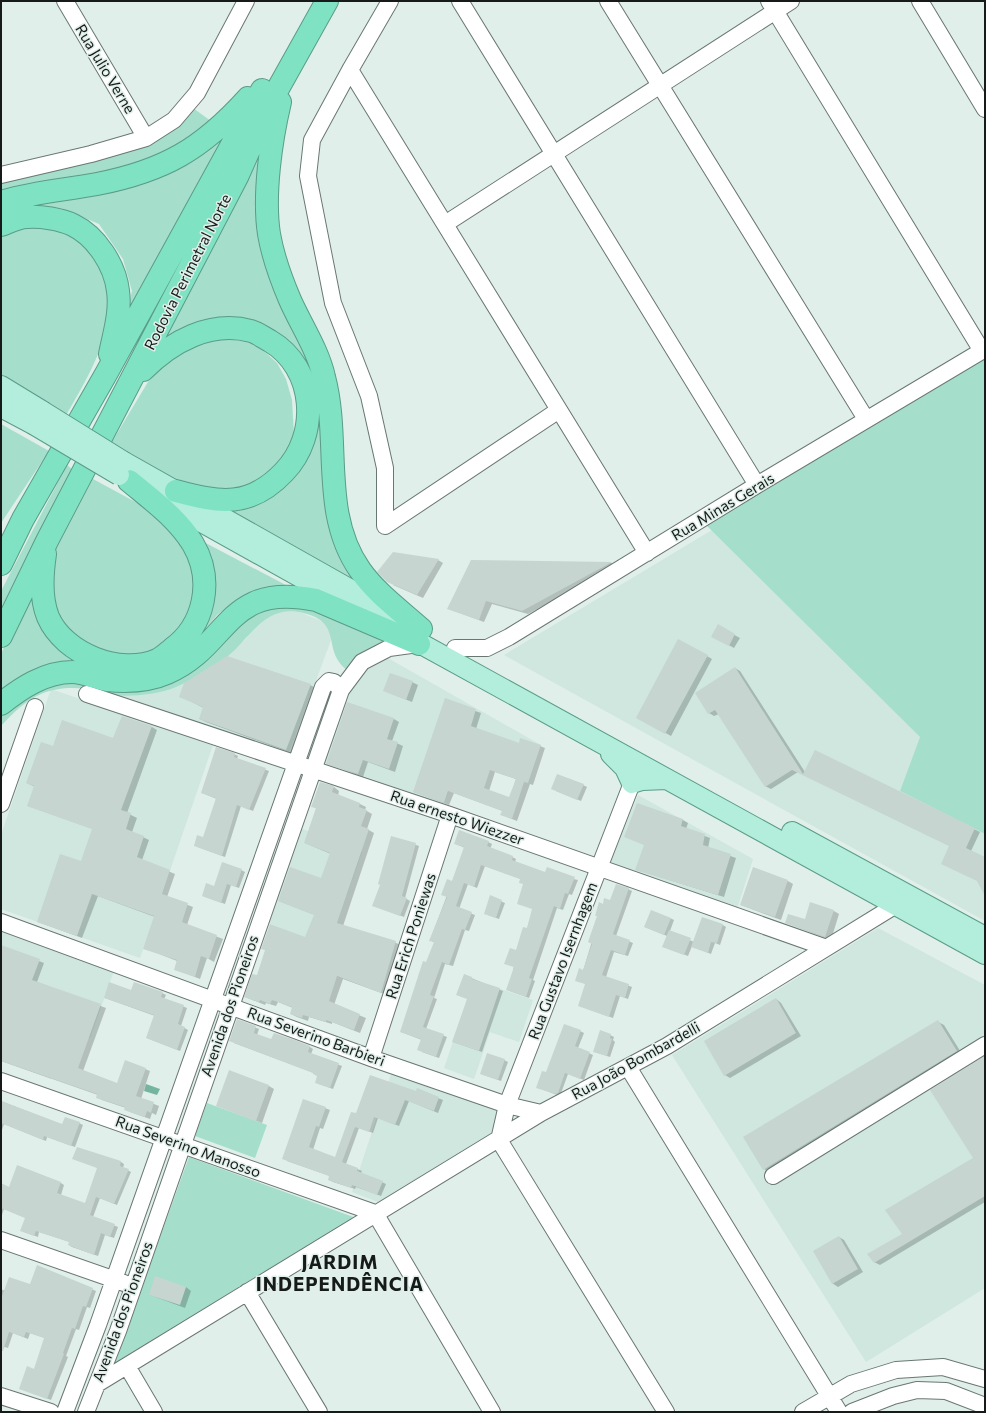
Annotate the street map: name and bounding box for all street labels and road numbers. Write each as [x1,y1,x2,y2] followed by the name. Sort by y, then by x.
[72,21,140,116] street label: Rua Julio Verne
[140,190,234,353] street label: Rodovia Perimetral Norte
[668,468,777,544] street label: Rua Minas Gerais
[388,786,526,848] street label: Rua ernesto Wiezzer
[381,870,439,1001] street label: Rua Erich Poniewas
[524,879,600,1042] street label: Rua Gustavo Isernhagem
[196,933,262,1079] street label: Avenida dos Pioneiros
[245,1003,388,1069] street label: Rua Severino Barbieri
[568,1017,703,1103] street label: Rua João Bombardelli
[113,1111,263,1181] street label: Rua Severino Manosso
[88,1239,156,1384] street label: Avenida dos Pioneiros

